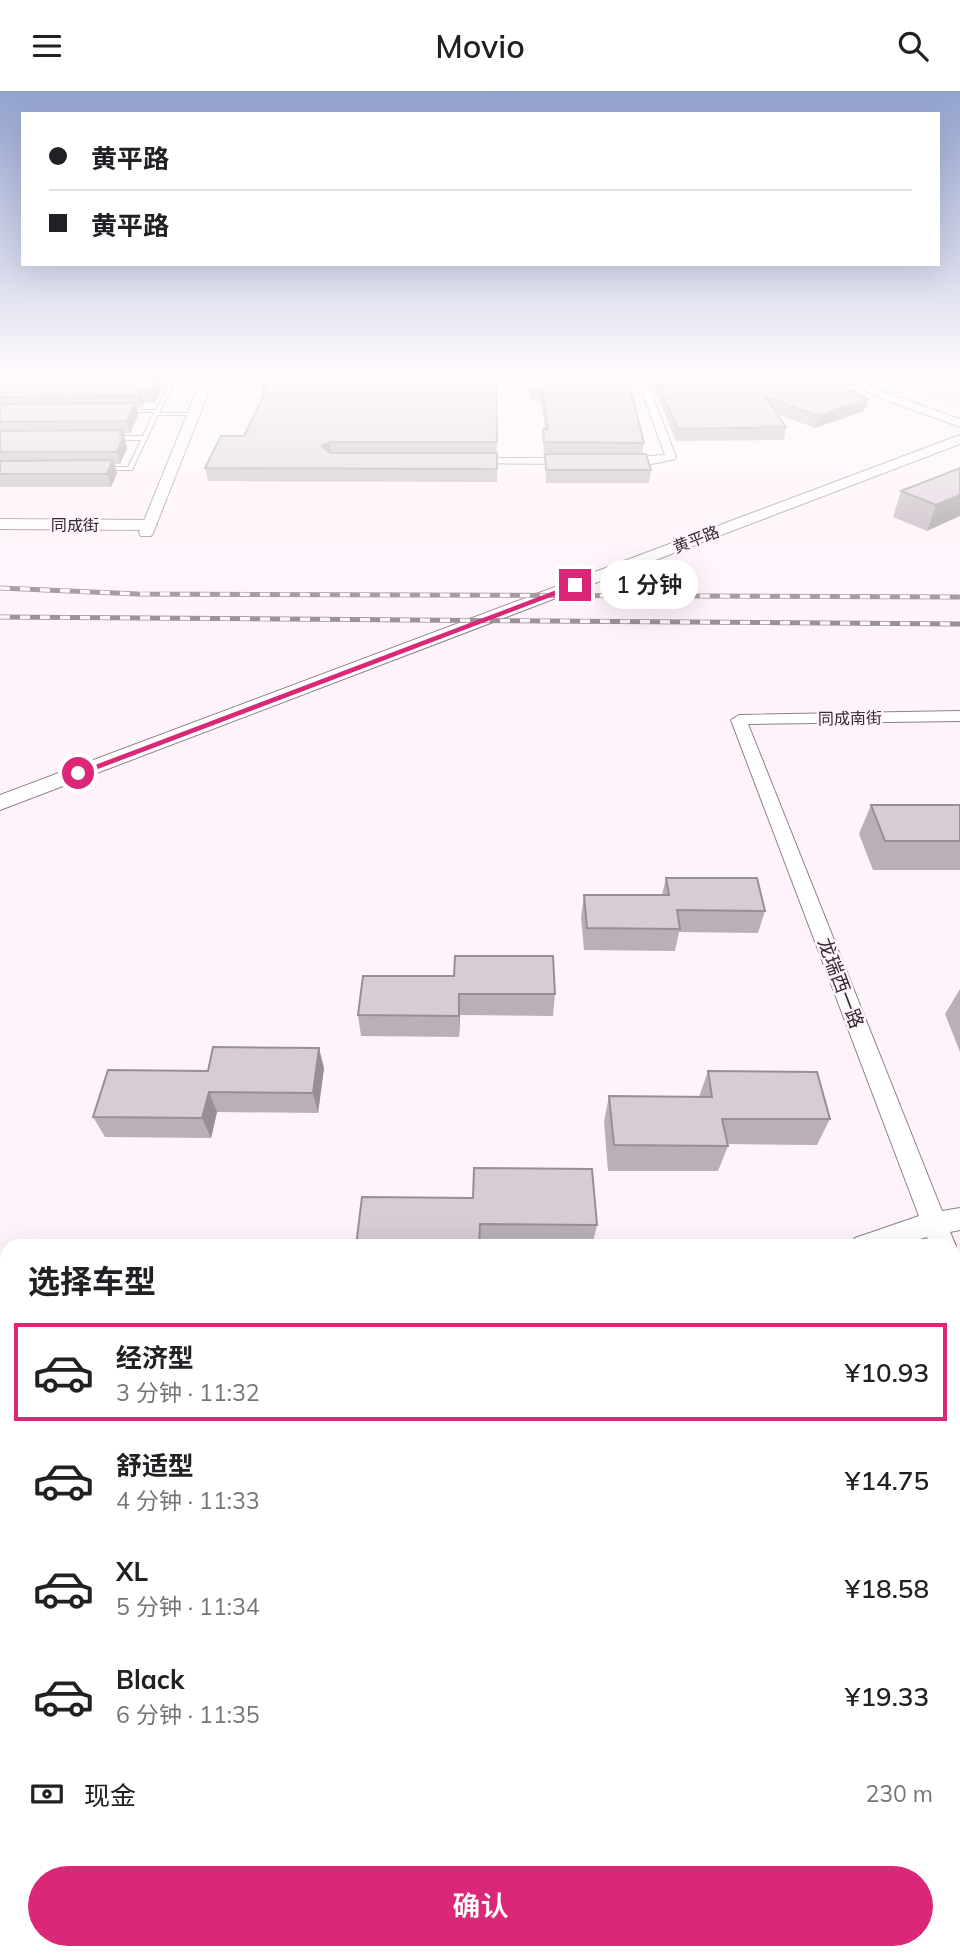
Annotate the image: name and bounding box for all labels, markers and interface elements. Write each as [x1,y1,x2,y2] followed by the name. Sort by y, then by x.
[435,26,525,66] text: Movio
[28,27,66,65] icon: menu
[894,27,932,65] icon: search
[91,142,169,175] text: 黄平路
[91,209,169,242] text: 黄平路
[51,515,99,535] street label: 同成街
[670,521,722,557] street label: 黄平路
[600,561,698,609] callout: 1 分钟
[559,569,591,601] route end
[616,570,682,599] text: 1 分钟
[818,707,882,729] street label: 同成南街
[62,757,94,789] route start
[813,934,869,1032] street label: 龙瑞西一路
[28,1261,156,1301] text: 选择车型
[32,1341,95,1404] icon: car
[116,1341,194,1374] text: 经济型
[845,1356,929,1389] text: ¥10.93
[116,1378,260,1407] text: 3 分钟 · 11:32
[32,1449,95,1512] icon: car
[116,1449,194,1482] text: 舒适型
[845,1464,929,1497] text: ¥14.75
[116,1486,260,1515] text: 4 分钟 · 11:33
[116,1555,148,1588] text: XL
[32,1557,95,1620] icon: car
[845,1572,929,1605] text: ¥18.58
[116,1592,260,1621] text: 5 分钟 · 11:34
[116,1663,184,1696] text: Black
[32,1665,95,1728] icon: car
[845,1680,929,1713] text: ¥19.33
[116,1700,260,1729] text: 6 分钟 · 11:35
[28,1775,66,1813] icon: cash
[84,1779,136,1812] text: 现金
[865,1779,933,1808] text: 230 m
[28,1866,933,1946] button: 确认

